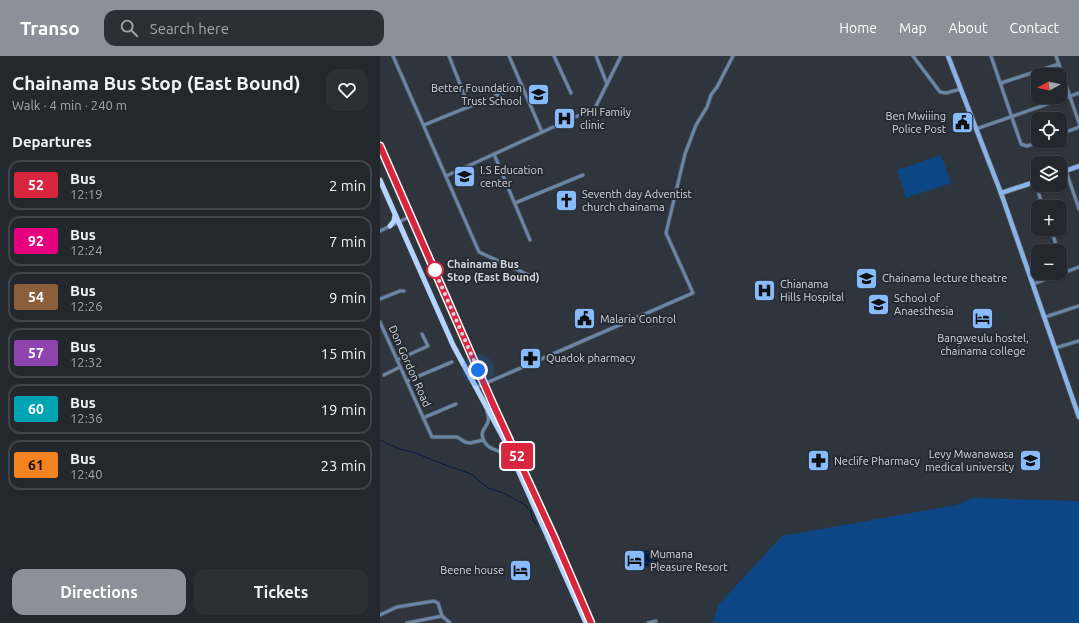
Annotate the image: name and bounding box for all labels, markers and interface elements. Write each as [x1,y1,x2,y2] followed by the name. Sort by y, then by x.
[104,10,384,46] search box
[20,17,80,39] text: Transo
[118,17,140,39] icon: search
[150,20,229,37] text: Search here
[839,20,877,36] text: Home
[899,20,927,36] text: Map
[949,20,988,36] text: About
[1010,20,1059,36] text: Contact
[1031,68,1067,104] north arrow
[1031,68,1067,280] map controls
[326,69,368,111] button: heart
[12,72,301,94] text: Chainama Bus Stop (East Bound)
[525,81,551,107] school or university icon: Better Foundation Trust School
[431,82,522,107] place label: Better Foundation Trust School
[12,98,127,112] text: Walk · 4 min · 240 m
[551,105,577,131] hospital icon: PHI Family clinic
[580,106,632,131] place label: PHI Family clinic
[949,109,975,135] public building icon: Ben Mwiiing Police Post
[885,110,947,135] place label: Ben Mwiiing Police Post
[1031,112,1067,148] button: locate
[12,133,92,150] text: Departures
[1031,156,1067,192] button: layers
[452,163,478,189] school or university icon: I.S Education center
[480,164,543,189] place label: I.S Education center
[70,170,96,187] text: Bus
[28,177,44,193] text: 52
[329,177,366,194] text: 2 min
[70,187,103,201] text: 12:19
[553,187,579,213] church icon: Seventh day Adventist church chainama
[582,188,693,213] place label: Seventh day Adventist church chainama
[1031,200,1067,236] button: +
[70,226,96,243] text: Bus
[28,233,44,249] text: 92
[329,233,366,250] text: 7 min
[70,243,103,257] text: 12:24
[1031,244,1067,280] button: −
[447,258,540,284] place label: Chainama Bus Stop (East Bound)
[426,261,444,279] marker: Chainama Bus Stop (East Bound)
[853,265,879,291] school or university icon: Chainama lecture theatre
[882,272,1007,284] place label: Chainama lecture theatre
[751,277,777,303] hospital icon: Chianama Hills Hospital
[780,278,844,303] place label: Chianama Hills Hospital
[70,282,96,299] text: Bus
[28,289,44,305] text: 54
[329,289,366,306] text: 9 min
[866,291,892,317] school or university icon: School of Anaesthesia
[894,292,954,317] place label: School of Anaesthesia
[70,299,103,313] text: 12:26
[970,305,996,331] hotel icon: Bangweulu hostel, chainama college
[571,306,597,332] public building icon: Malaria Control
[600,313,676,325] place label: Malaria Control
[387,323,433,409] street label: Don Gordon Road
[937,332,1029,357] place label: Bangweulu hostel, chainama college
[70,338,96,355] text: Bus
[28,345,44,361] text: 57
[320,345,366,362] text: 15 min
[517,345,543,371] pharmacy icon: Quadok pharmacy
[546,352,636,364] place label: Quadok pharmacy
[70,355,103,369] text: 12:32
[468,360,488,380] your location
[70,394,96,411] text: Bus
[28,401,44,417] text: 60
[320,401,366,418] text: 19 min
[70,411,103,425] text: 12:36
[499,443,535,469] line badge: 52
[1017,447,1043,473] school or university icon: Levy Mwanawasa medical university
[509,448,525,464] text: 52
[805,448,831,474] pharmacy icon: Neclife Pharmacy
[925,448,1015,473] place label: Levy Mwanawasa medical university
[70,450,96,467] text: Bus
[834,455,920,467] place label: Neclife Pharmacy
[28,457,44,473] text: 61
[320,457,366,474] text: 23 min
[70,467,103,481] text: 12:40
[621,547,647,573] hotel icon: Mumana Pleasure Resort
[650,548,728,573] place label: Mumana Pleasure Resort
[507,557,533,583] hotel icon: Beene house
[440,564,504,576] place label: Beene house
[12,569,186,615] button: Directions
[194,569,368,615] button: Tickets

